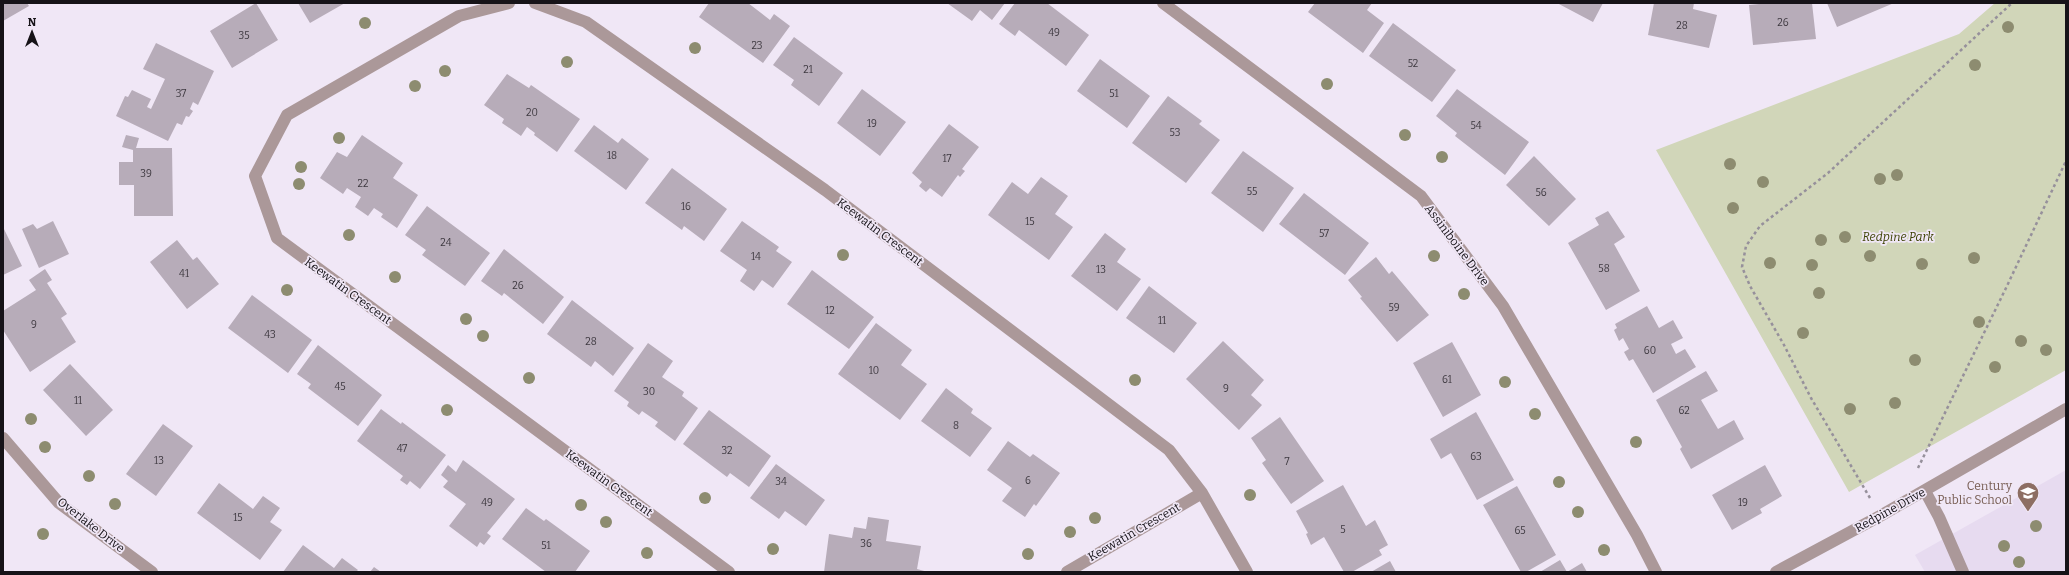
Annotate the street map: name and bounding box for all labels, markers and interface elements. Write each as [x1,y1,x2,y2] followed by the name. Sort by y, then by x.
[12,12,52,52] north arrow
[28,16,37,29] text: N
[1777,17,1789,29] house number: 26
[1676,20,1688,32] house number: 28
[1048,27,1060,39] house number: 49
[238,30,250,42] house number: 35
[751,40,763,52] house number: 23
[1408,58,1418,70] house number: 52
[803,64,813,76] house number: 21
[176,88,186,100] house number: 37
[1109,88,1119,100] house number: 51
[526,107,538,119] house number: 20
[867,118,877,130] house number: 19
[1470,120,1482,132] house number: 54
[1170,127,1181,139] house number: 53
[607,150,617,162] house number: 18
[943,153,951,165] house number: 17
[140,168,152,180] house number: 39
[358,178,368,190] house number: 22
[1247,186,1257,198] house number: 55
[1535,187,1547,199] house number: 56
[834,195,926,269] street label: Keewatin Crescent
[681,201,691,213] house number: 16
[1422,202,1492,288] street label: Assiniboine Drive
[1025,216,1035,228] house number: 15
[1319,228,1329,240] house number: 57
[1862,230,1934,244] park label: Redpine Park
[440,237,452,249] house number: 24
[751,251,761,263] house number: 14
[302,255,395,328] street label: Keewatin Crescent
[1598,263,1610,275] house number: 58
[1096,264,1106,276] house number: 13
[179,268,189,280] house number: 41
[512,280,524,292] house number: 26
[1388,302,1400,314] house number: 59
[825,305,835,317] house number: 12
[1158,315,1166,327] house number: 11
[31,319,37,331] house number: 9
[264,329,276,341] house number: 43
[585,336,597,348] house number: 28
[1644,345,1656,357] house number: 60
[869,365,879,377] house number: 10
[1442,374,1452,386] house number: 61
[334,381,346,393] house number: 45
[1223,383,1229,395] house number: 9
[643,386,655,398] house number: 30
[74,395,82,407] house number: 11
[1678,405,1690,417] house number: 62
[953,420,959,432] house number: 8
[397,443,407,455] house number: 47
[721,445,733,457] house number: 32
[563,447,656,520] street label: Keewatin Crescent
[1470,451,1482,463] house number: 63
[154,455,164,467] house number: 13
[1284,456,1290,468] house number: 7
[1025,475,1031,487] house number: 6
[775,476,787,488] house number: 34
[1937,479,2013,507] place label: Century Public School
[2015,480,2041,513] school or university icon: Century Public School
[1852,485,1928,535] street label: Redpine Drive
[55,494,127,556] street label: Overlake Drive
[481,497,493,509] house number: 49
[1738,497,1748,509] house number: 19
[1086,500,1183,564] street label: Keewatin Crescent
[233,512,243,524] house number: 15
[1340,524,1346,536] house number: 5
[1514,525,1526,537] house number: 65
[860,538,872,550] house number: 36
[541,540,551,552] house number: 51

